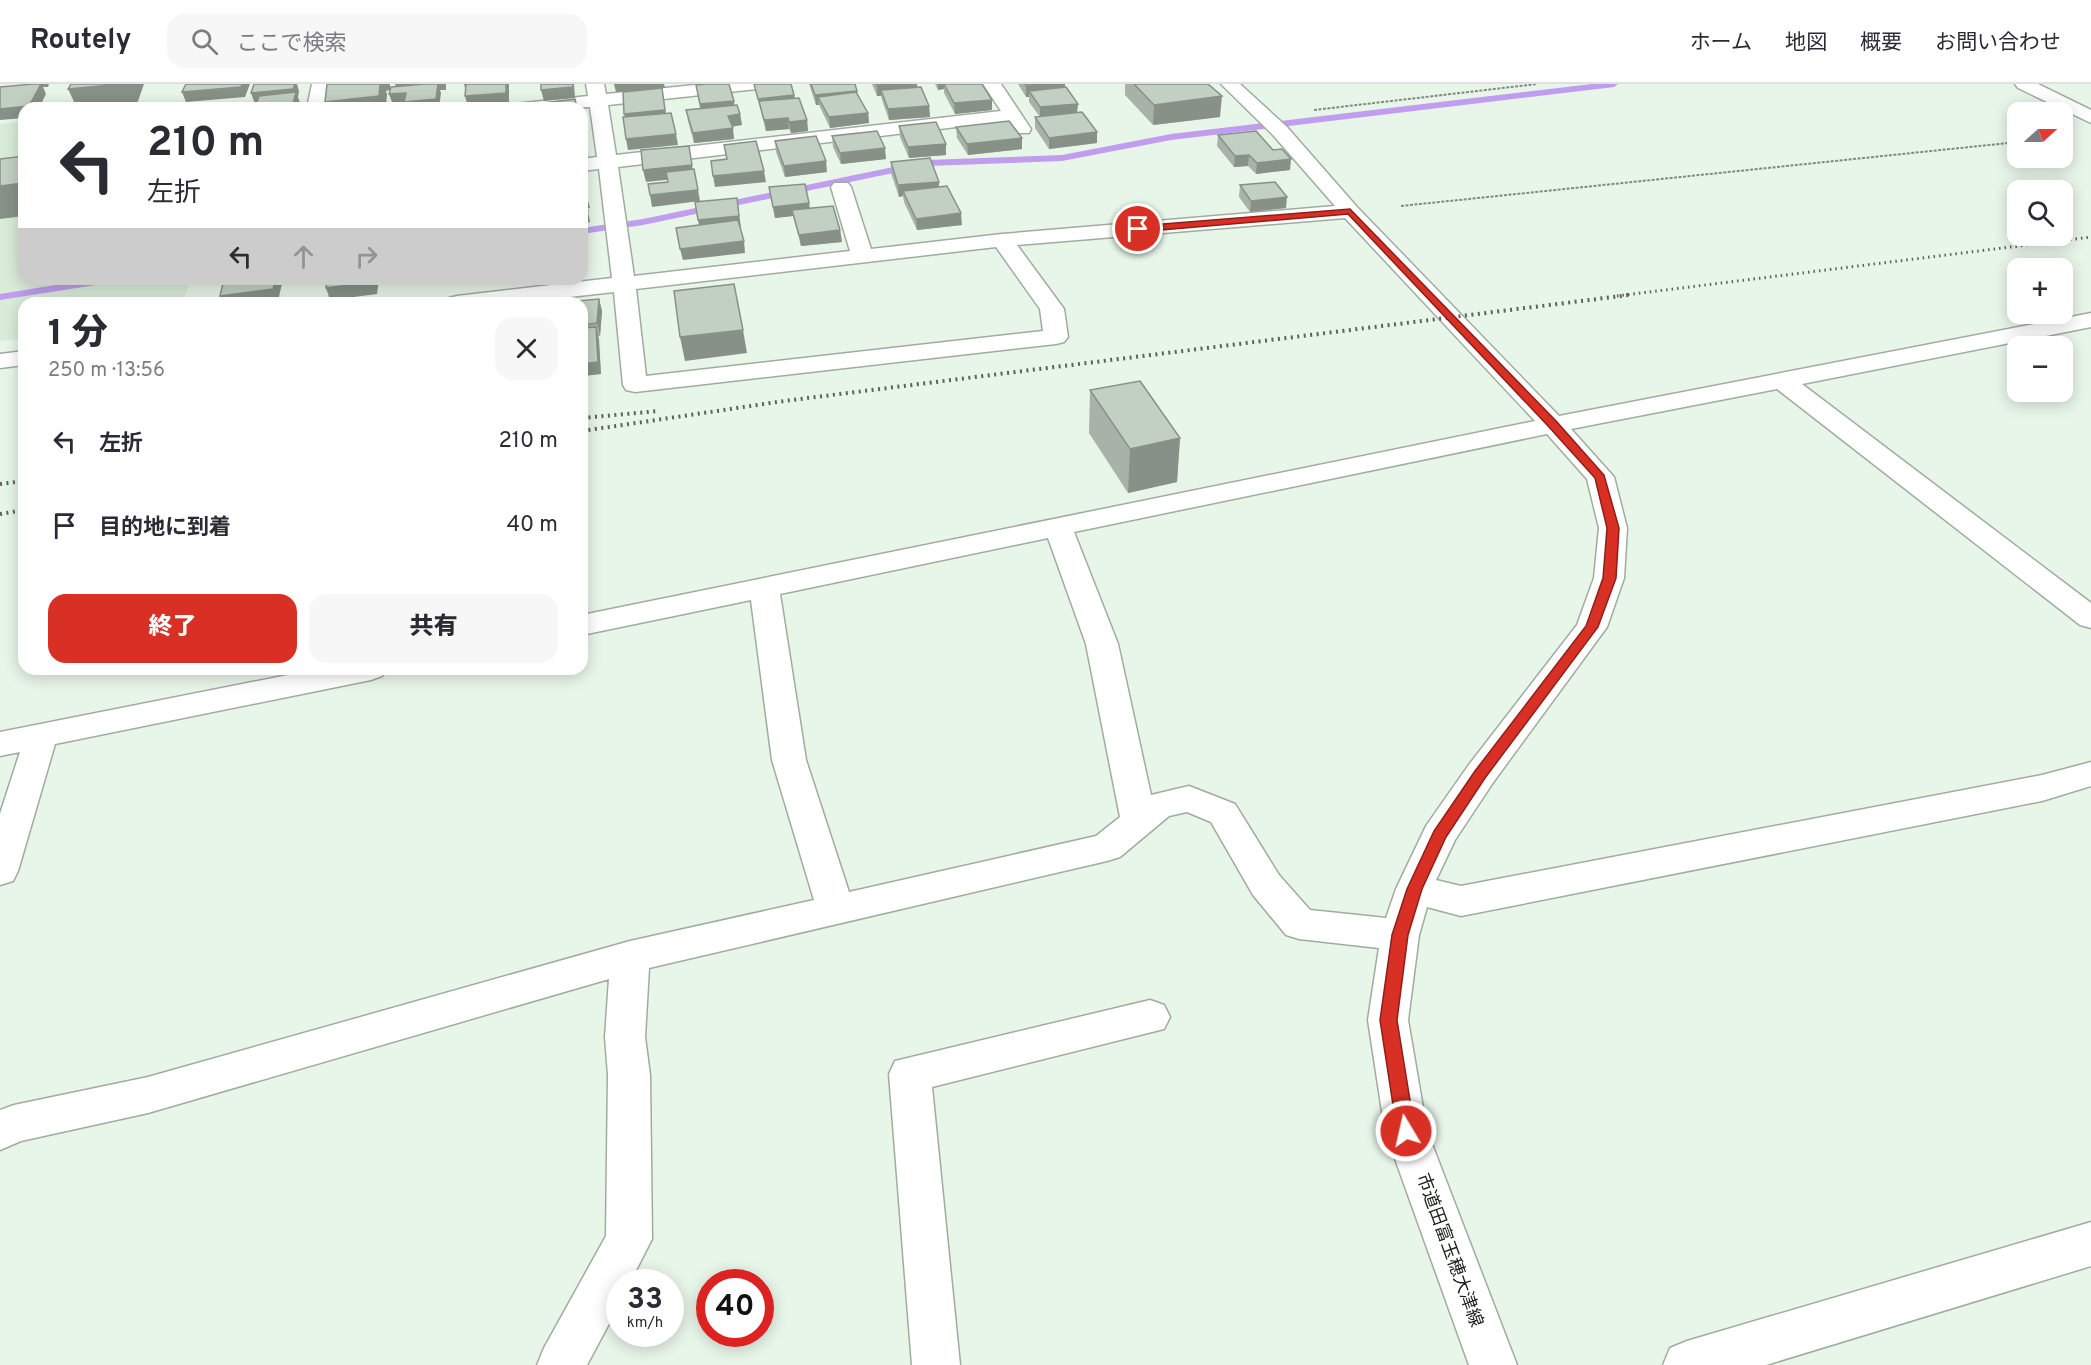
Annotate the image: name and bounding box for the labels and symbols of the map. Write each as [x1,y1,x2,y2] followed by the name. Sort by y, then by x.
[2007,102,2073,168] north arrow
[1112,203,1163,254] pin
[1374,1099,1438,1163] position arrow
[1410,1170,1487,1331] street label: 市道田富玉穂大津線
[696,1269,774,1347] speed limit sign: 40

